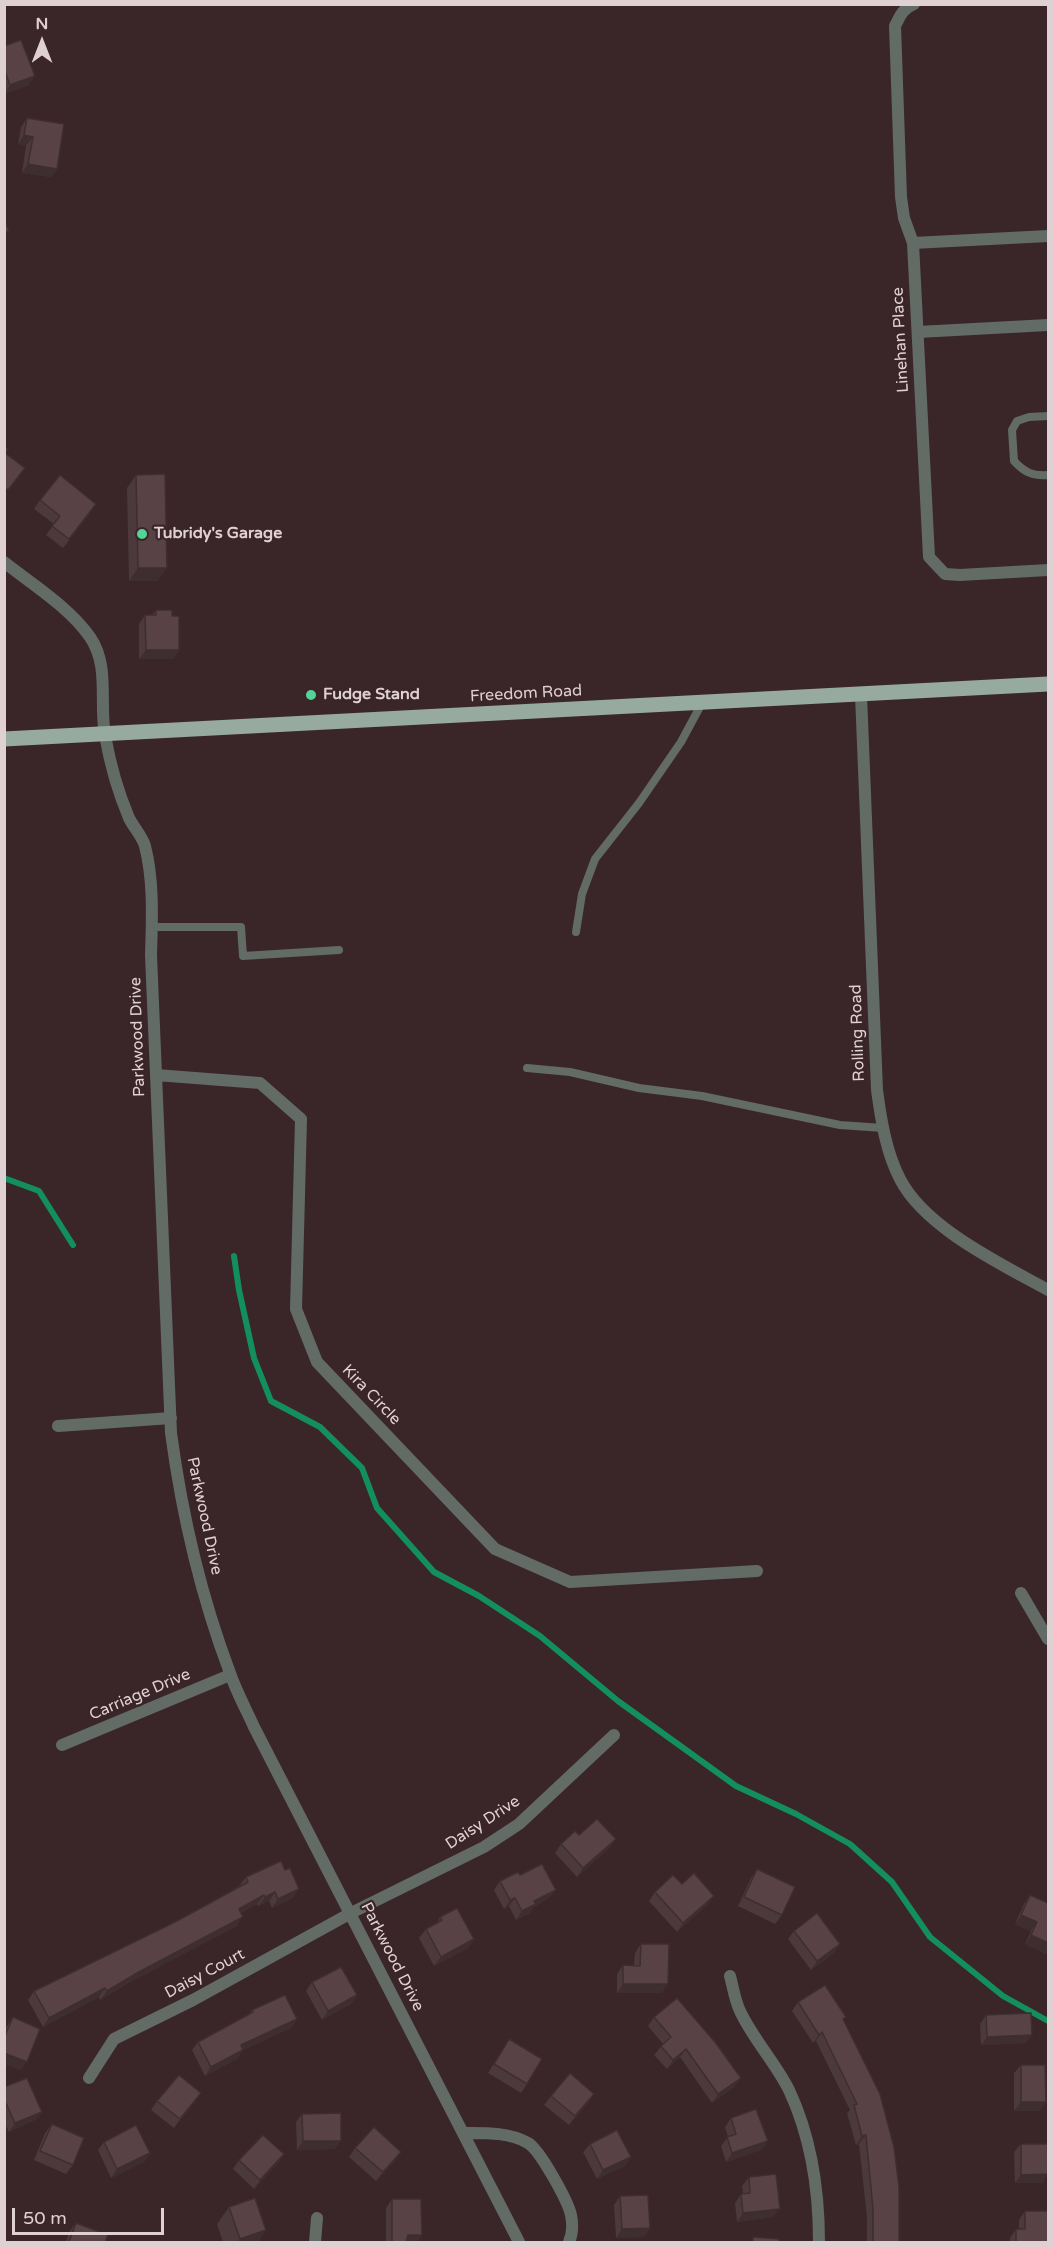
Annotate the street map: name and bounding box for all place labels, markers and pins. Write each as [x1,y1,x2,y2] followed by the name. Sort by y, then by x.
[154,524,282,544] place label: Tubridy's Garage
[135,527,149,541] marker: Tubridy's Garage
[323,685,420,705] place label: Fudge Stand
[304,688,318,702] marker: Fudge Stand

